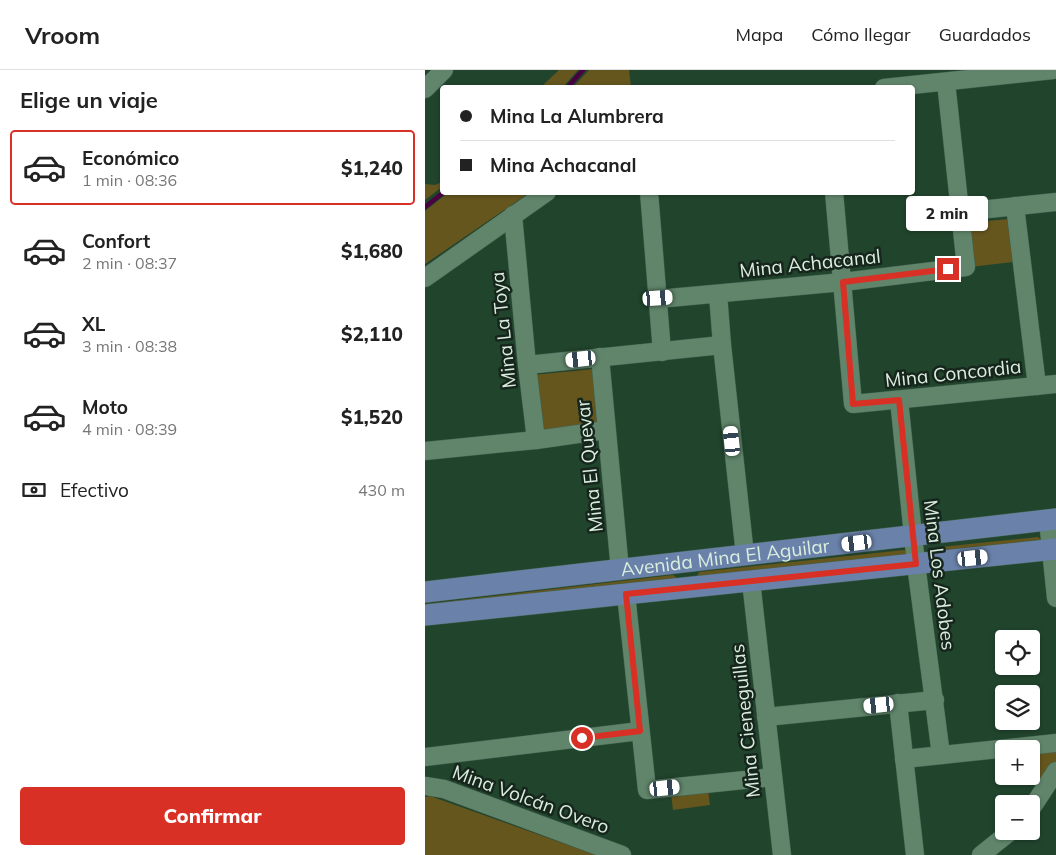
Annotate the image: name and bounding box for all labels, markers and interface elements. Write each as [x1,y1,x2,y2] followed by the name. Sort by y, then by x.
[25,20,100,50] text: Vroom
[735,23,783,46] text: Mapa
[811,23,911,46] text: Cómo llegar
[939,23,1031,46] text: Guardados
[20,86,158,114] text: Elige un viaje
[490,104,664,128] text: Mina La Alumbrera
[22,145,67,190] icon: car
[82,146,179,170] text: Económico
[490,153,636,177] text: Mina Achacanal
[341,156,403,180] text: $1,240
[82,170,177,190] text: 1 min · 08:36
[907,196,989,232] callout: 2 min
[926,203,968,223] text: 2 min
[22,228,67,273] icon: car
[82,229,150,253] text: Confort
[341,239,403,263] text: $1,680
[738,244,882,282] street label: Mina Achacanal
[82,253,177,273] text: 2 min · 08:37
[937,258,959,280] route end
[485,271,521,389] street label: Mina La Toya
[642,289,673,307] car
[22,311,67,356] icon: car
[82,312,105,336] text: XL
[341,322,403,346] text: $2,110
[82,336,177,356] text: 3 min · 08:38
[565,350,596,368] car
[884,354,1022,392] street label: Mina Concordia
[22,394,67,439] icon: car
[82,395,128,419] text: Moto
[570,399,608,533] street label: Mina El Quevar
[341,405,403,429] text: $1,520
[82,419,177,439] text: 4 min · 08:39
[722,425,741,457] car
[20,476,48,504] icon: cash
[60,478,129,502] text: Efectivo
[358,480,405,500] text: 430 m
[919,499,961,651] street label: Mina Los Adobes
[619,533,831,581] street label: Avenida Mina El Aguilar
[841,534,872,552] car
[957,549,988,567] car
[995,630,1040,840] map controls
[995,630,1040,675] button: locate
[725,643,765,799] street label: Mina Cieneguillas
[995,685,1040,730] button: layers
[863,696,894,714] car
[571,727,593,749] route start
[995,740,1040,785] button: +
[449,759,613,839] street label: Mina Volcán Overo
[649,779,680,797] car
[20,787,405,845] button: Confirmar
[995,795,1040,840] button: −

